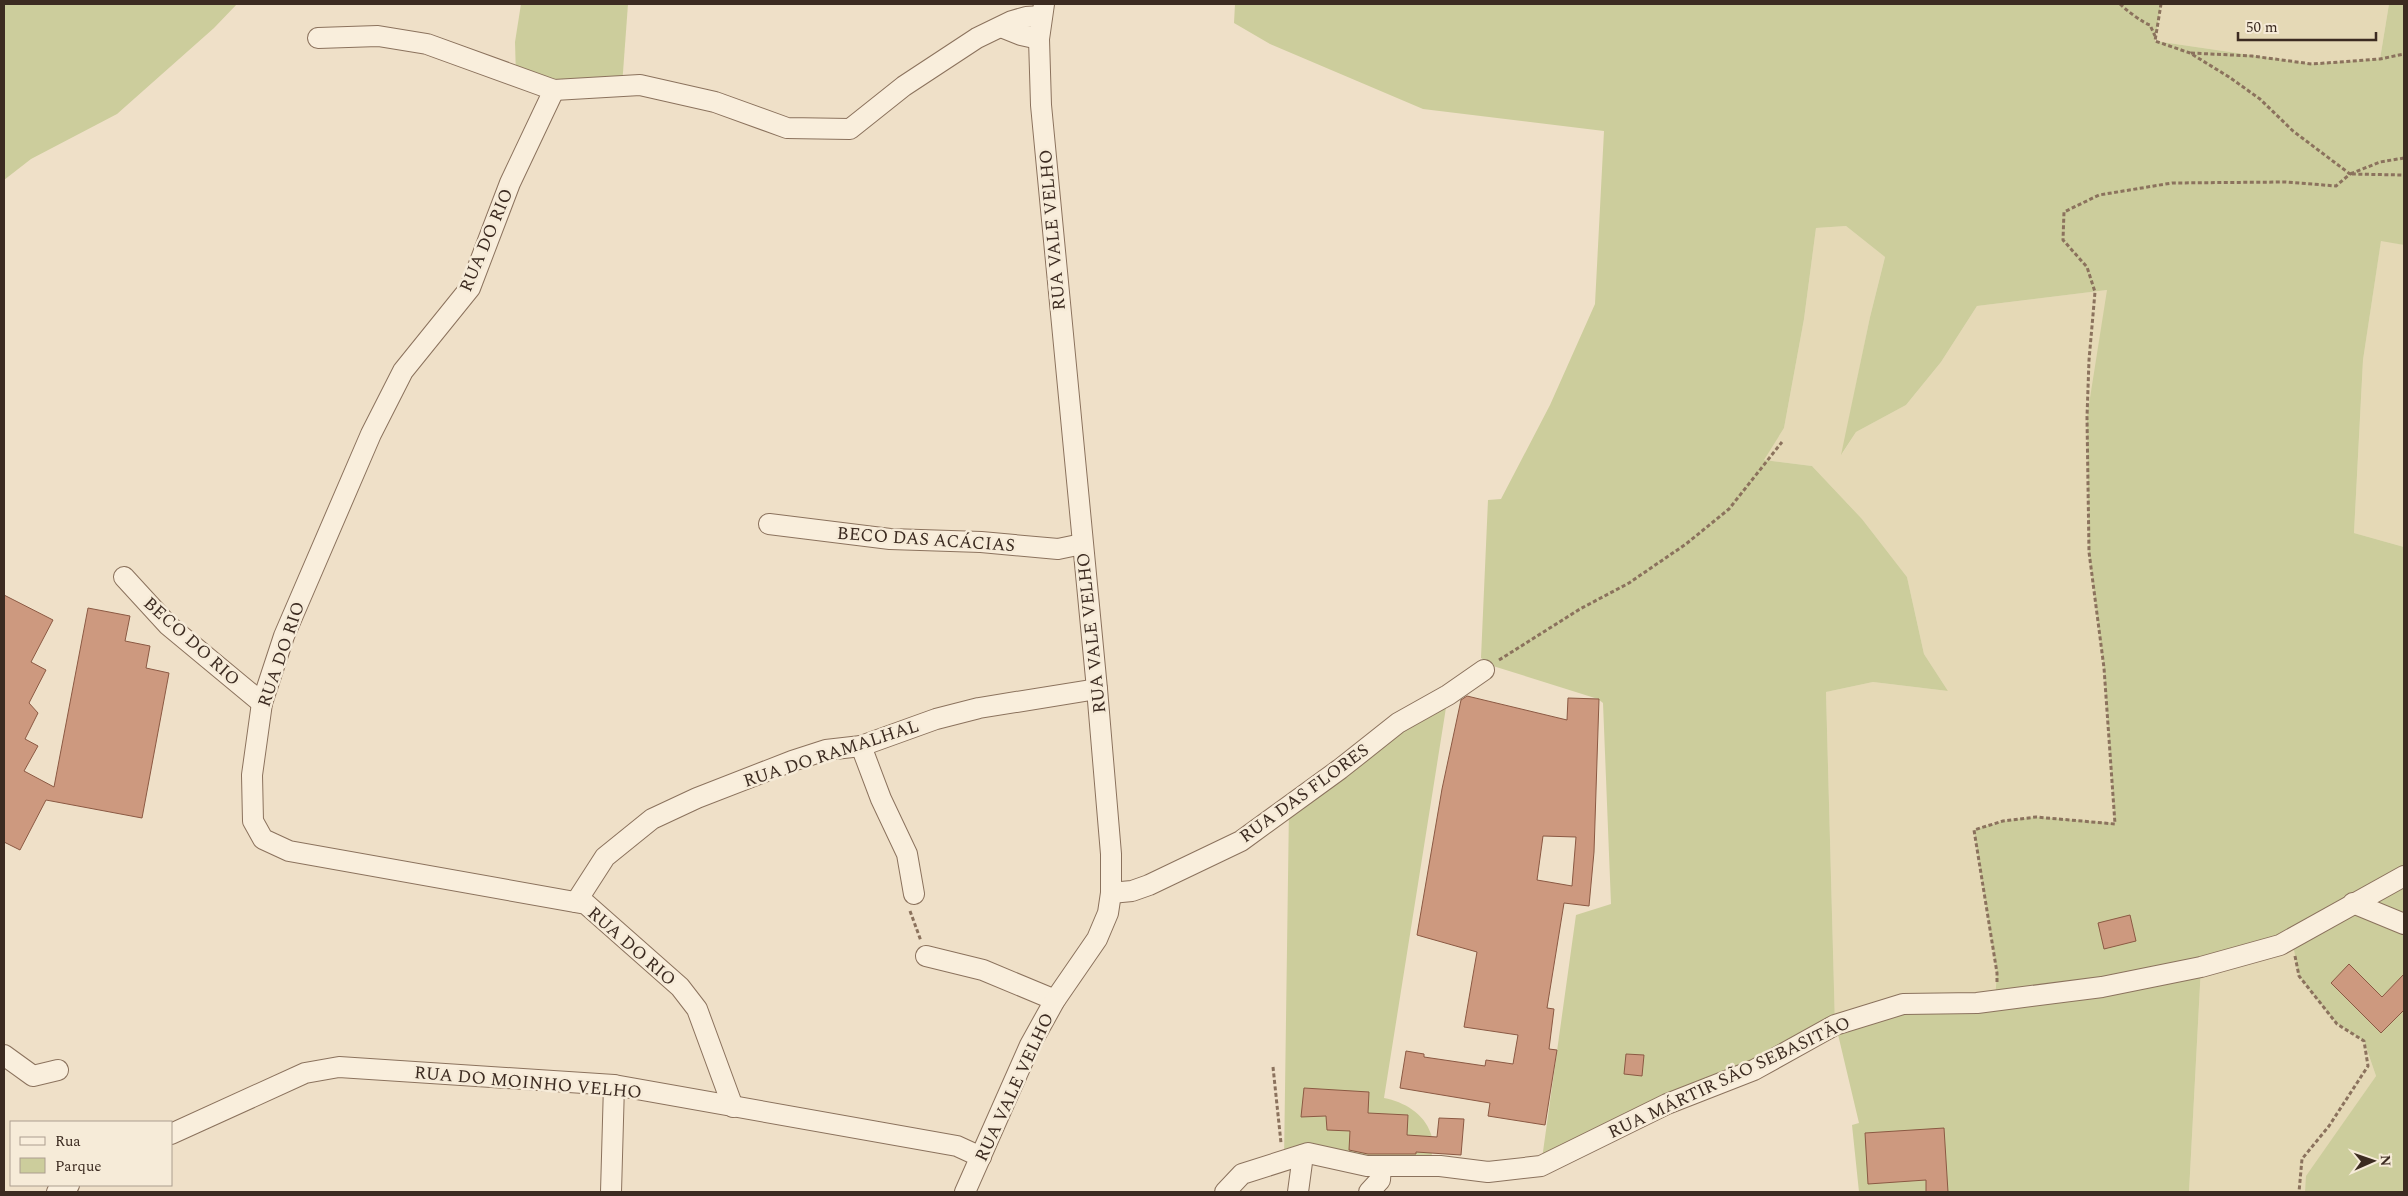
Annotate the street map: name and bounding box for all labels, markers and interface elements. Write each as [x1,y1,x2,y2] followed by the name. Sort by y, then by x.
[2238,10,2376,42] scale bar
[2246,16,2278,39] text: 50 m
[1032,148,1073,312] street label: RUA VALE VELHO
[453,184,520,296] street label: RUA DO RIO
[836,520,1016,559] street label: BECO DAS ACÁCIAS
[1070,551,1113,715] street label: RUA VALE VELHO
[137,590,246,692] street label: BECO DO RIO
[251,598,312,711] street label: RUA DO RIO
[740,712,923,795] street label: RUA DO RAMALHAL
[1234,737,1375,850] street label: RUA DAS FLORES
[581,900,682,993] street label: RUA DO RIO
[968,1008,1061,1166] street label: RUA VALE VELHO
[1604,1009,1855,1146] street label: RUA MÁRTIR SÃO SEBASITÃO
[413,1059,643,1106] street label: RUA DO MOINHO VELHO
[10,1121,172,1186] legend
[55,1130,81,1153] text: Rua
[2348,1136,2398,1186] north arrow
[2375,1154,2396,1167] text: N
[55,1155,102,1178] text: Parque

